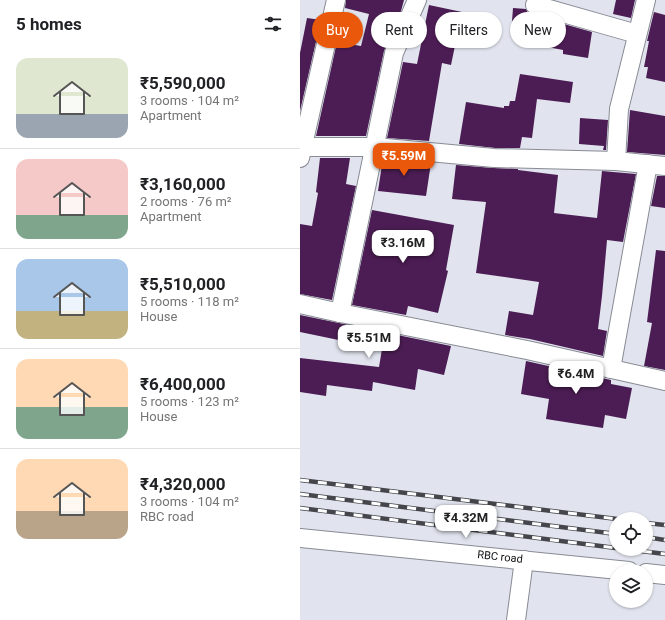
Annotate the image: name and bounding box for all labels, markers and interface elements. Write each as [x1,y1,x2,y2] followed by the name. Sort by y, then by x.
[312,12,363,48] chip: Buy
[371,12,427,48] chip: Rent
[435,12,502,48] chip: Filters
[510,12,566,48] chip: New
[262,13,284,35] icon: filters
[16,14,82,34] text: 5 homes
[140,73,226,93] text: ₹5,590,000
[48,74,96,122] icon: home
[140,93,239,108] text: 3 rooms · 104 m²
[140,108,202,123] text: Apartment
[371,143,437,177] pin: ₹5.59M
[382,148,426,163] text: ₹5.59M
[140,174,226,194] text: ₹3,160,000
[48,175,96,223] icon: home
[140,194,232,209] text: 2 rooms · 76 m²
[140,209,202,224] text: Apartment
[370,230,436,264] pin: ₹3.16M
[381,235,425,250] text: ₹3.16M
[140,274,226,294] text: ₹5,510,000
[48,275,96,323] icon: home
[140,294,239,309] text: 5 rooms · 118 m²
[140,309,177,324] text: House
[336,325,402,359] pin: ₹5.51M
[347,330,391,345] text: ₹5.51M
[548,361,604,395] pin: ₹6.4M
[558,366,594,381] text: ₹6.4M
[140,374,226,394] text: ₹6,400,000
[48,375,96,423] icon: home
[140,394,239,409] text: 5 rooms · 123 m²
[140,409,177,424] text: House
[140,474,226,494] text: ₹4,320,000
[48,475,96,523] icon: home
[140,494,239,509] text: 3 rooms · 104 m²
[433,505,499,539] pin: ₹4.32M
[140,509,194,524] text: RBC road
[444,510,488,525] text: ₹4.32M
[609,512,653,608] map controls
[609,512,653,556] button: locate
[477,548,523,566] street label: RBC road
[609,564,653,608] button: layers

